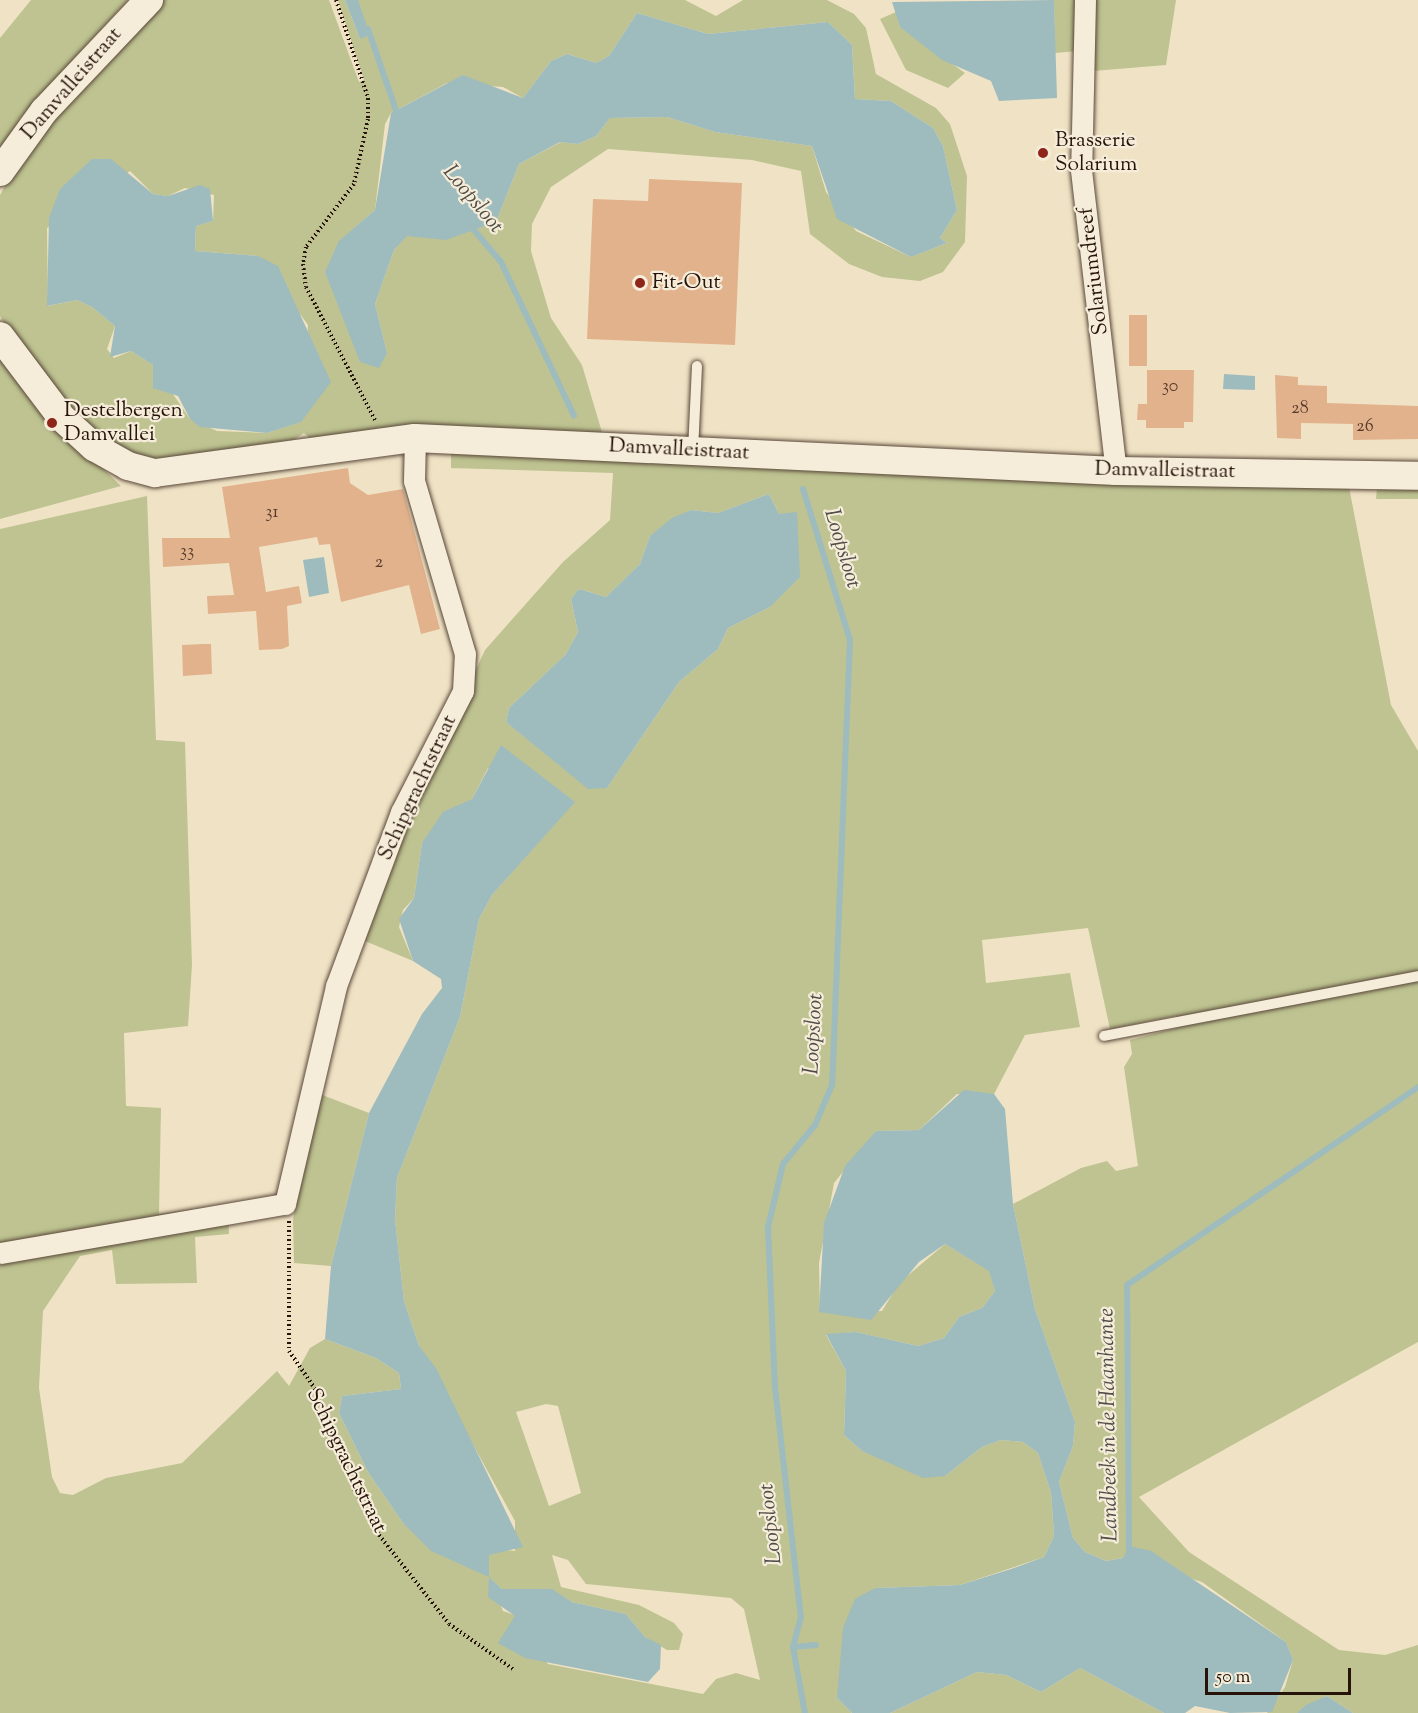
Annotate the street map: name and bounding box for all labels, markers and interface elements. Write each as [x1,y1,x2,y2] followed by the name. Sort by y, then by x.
[16,23,128,145] street label: Damvalleistraat
[1055,128,1137,178] place label: Brasserie Solarium
[1036,146,1050,160] marker: Brasserie Solarium
[436,160,508,240] water label: Loopsloot
[1074,206,1114,336] street label: Solariumdreef
[652,270,721,296] place label: Fit-Out
[633,276,647,290] marker: Fit-Out
[1162,376,1178,398] house number: 30
[64,398,183,448] place label: Destelbergen Damvallei
[1291,398,1309,420] house number: 28
[45,416,59,430] marker: Destelbergen Damvallei
[1356,416,1374,438] house number: 26
[608,434,750,466] street label: Damvalleistraat
[1094,457,1236,485] street label: Damvalleistraat
[265,502,279,524] house number: 31
[816,506,866,592] water label: Loopsloot
[180,541,194,563] house number: 33
[375,552,383,574] house number: 2
[373,711,463,865] street label: Schipgrachtstraat
[800,993,830,1075] water label: Loopsloot
[1095,1308,1125,1542] water label: Landbeek in de Haanhante
[300,1385,392,1537] street label: Schipgrachtstraat
[755,1482,789,1566] water label: Loopsloot
[1208,1656,1354,1694] scale bar
[1216,1665,1250,1691] text: 50 m

